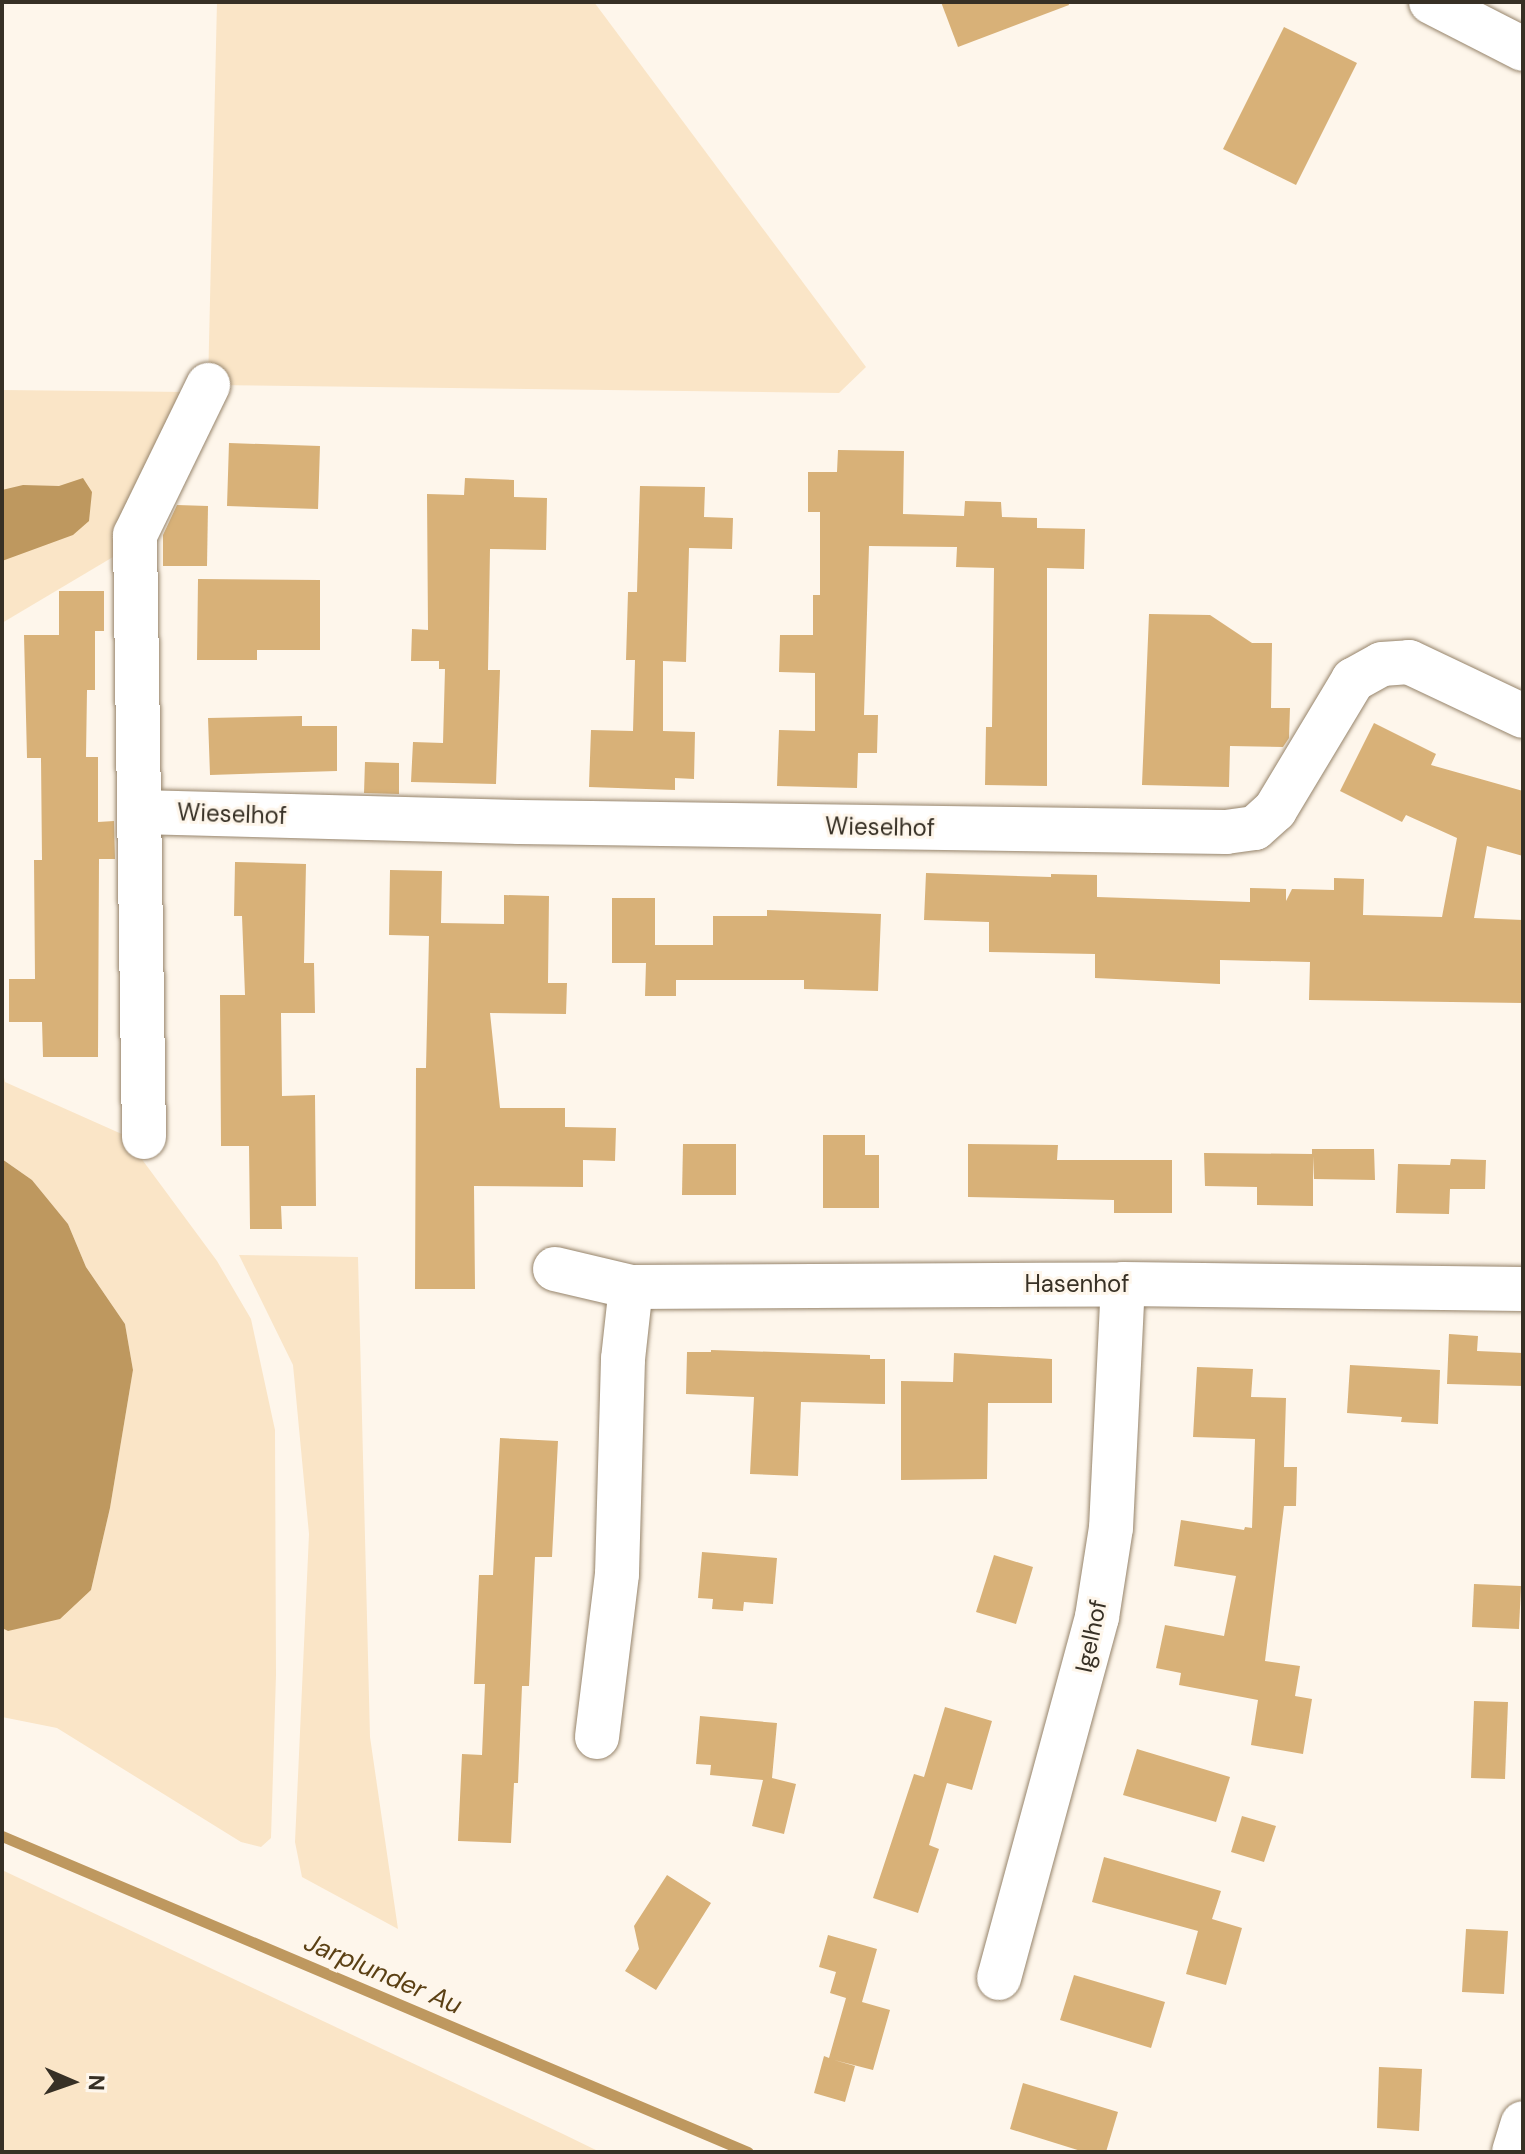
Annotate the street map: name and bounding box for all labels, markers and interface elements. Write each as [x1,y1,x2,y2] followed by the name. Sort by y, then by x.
[177,798,287,830] street label: Wieselhof
[825,812,935,842] street label: Wieselhof
[1024,1270,1130,1298] street label: Hasenhof
[1069,1597,1113,1675] street label: Igelhof
[299,1927,467,2021] water label: Jarplunder Au
[32,2042,112,2122] north arrow
[82,2074,111,2091] text: N

